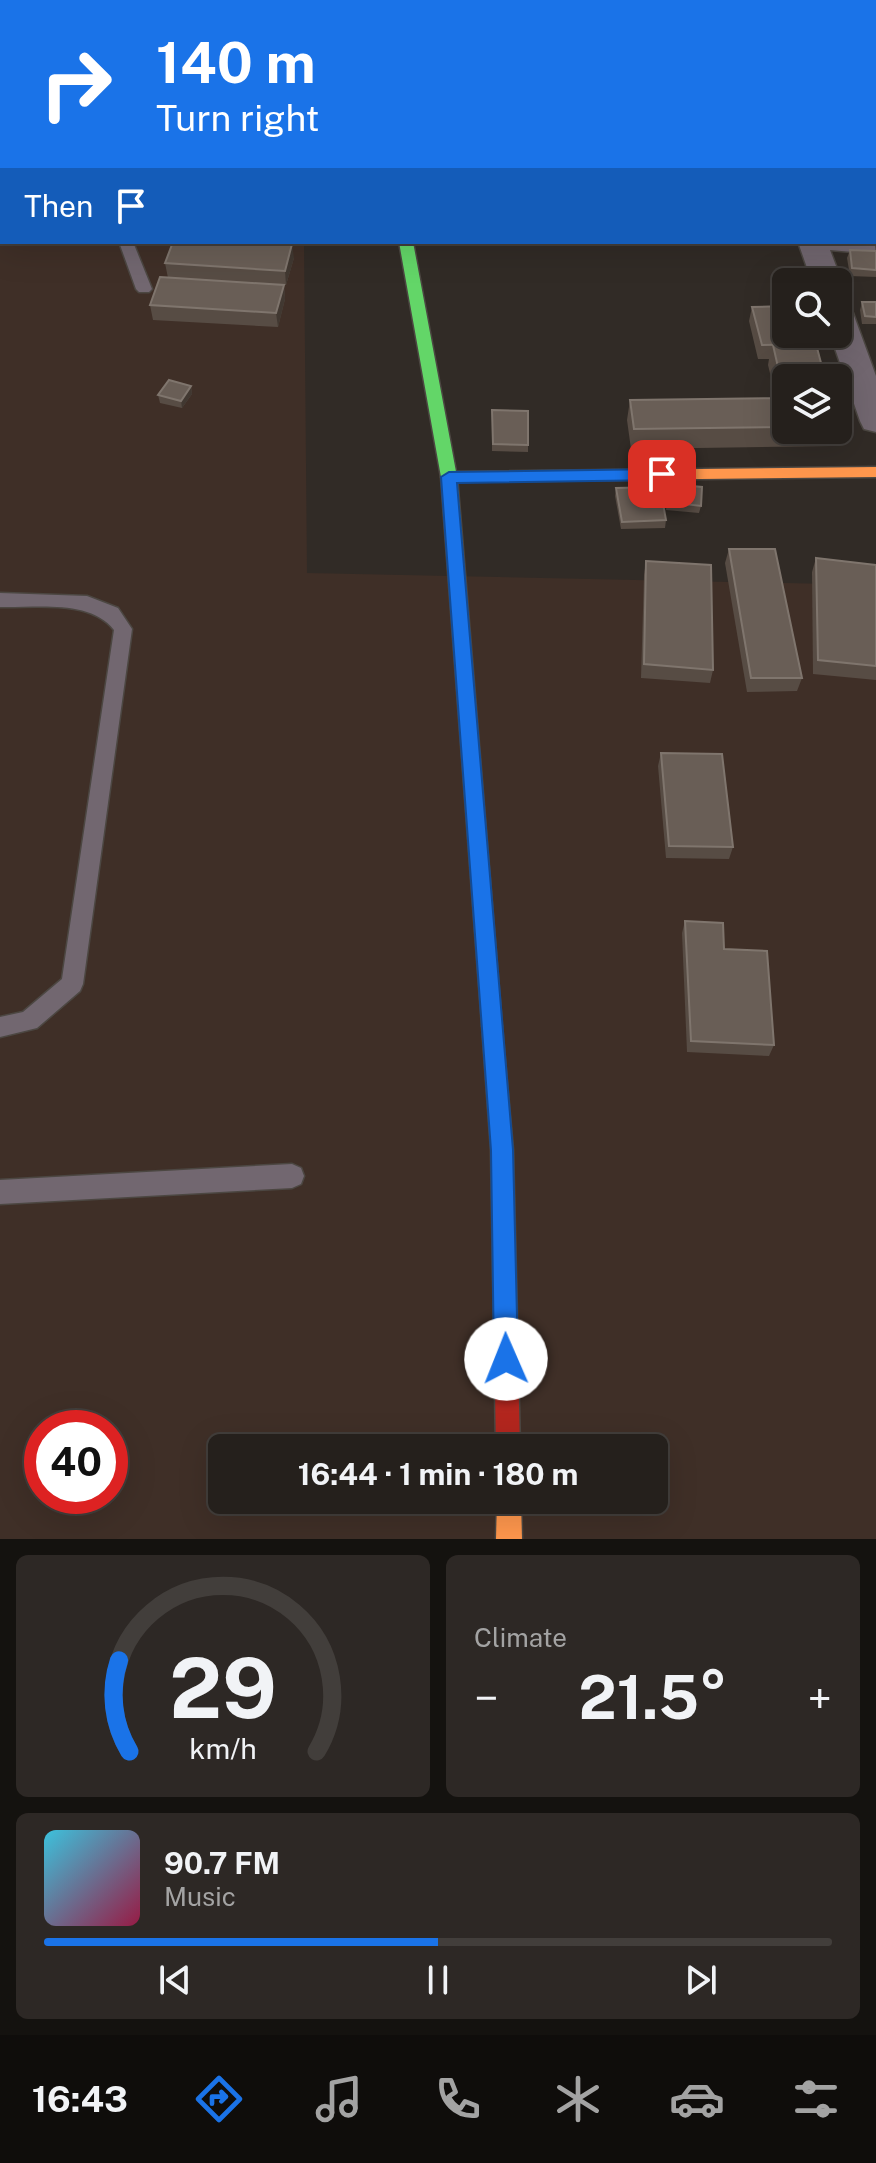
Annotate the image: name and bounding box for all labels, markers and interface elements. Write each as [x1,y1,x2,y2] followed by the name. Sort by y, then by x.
[156,30,316,96] text: 140 m
[24,32,128,136] icon: right
[156,97,319,139] text: Turn right
[109,184,153,228] icon: arrive
[24,188,93,224] text: Then
[772,268,852,444] map controls
[772,268,852,348] button: search
[772,364,852,444] button: layers
[628,440,696,508] pin
[640,452,684,496] icon: arrive
[464,1317,548,1401] position arrow
[24,1410,128,1514] speed limit sign: 40
[298,1456,578,1492] text: 16:44 · 1 min · 180 m
[474,1622,567,1653] text: Climate
[169,1639,277,1737] text: 29
[579,1662,727,1733] text: 21.5°
[474,1672,498,1724] text: −
[808,1672,832,1724] text: +
[189,1732,257,1765] text: km/h
[164,1845,280,1881] text: 90.7 FM
[164,1881,236,1912] text: Music
[153,1958,197,2002] icon: previous
[416,1958,460,2002] icon: pause
[679,1958,723,2002] icon: next
[191,2071,247,2127] icon: directions
[311,2071,367,2127] icon: music
[430,2071,486,2127] icon: phone
[550,2071,606,2127] icon: climate
[669,2071,725,2127] icon: car
[788,2071,844,2127] icon: filters
[32,2078,128,2120] text: 16:43

